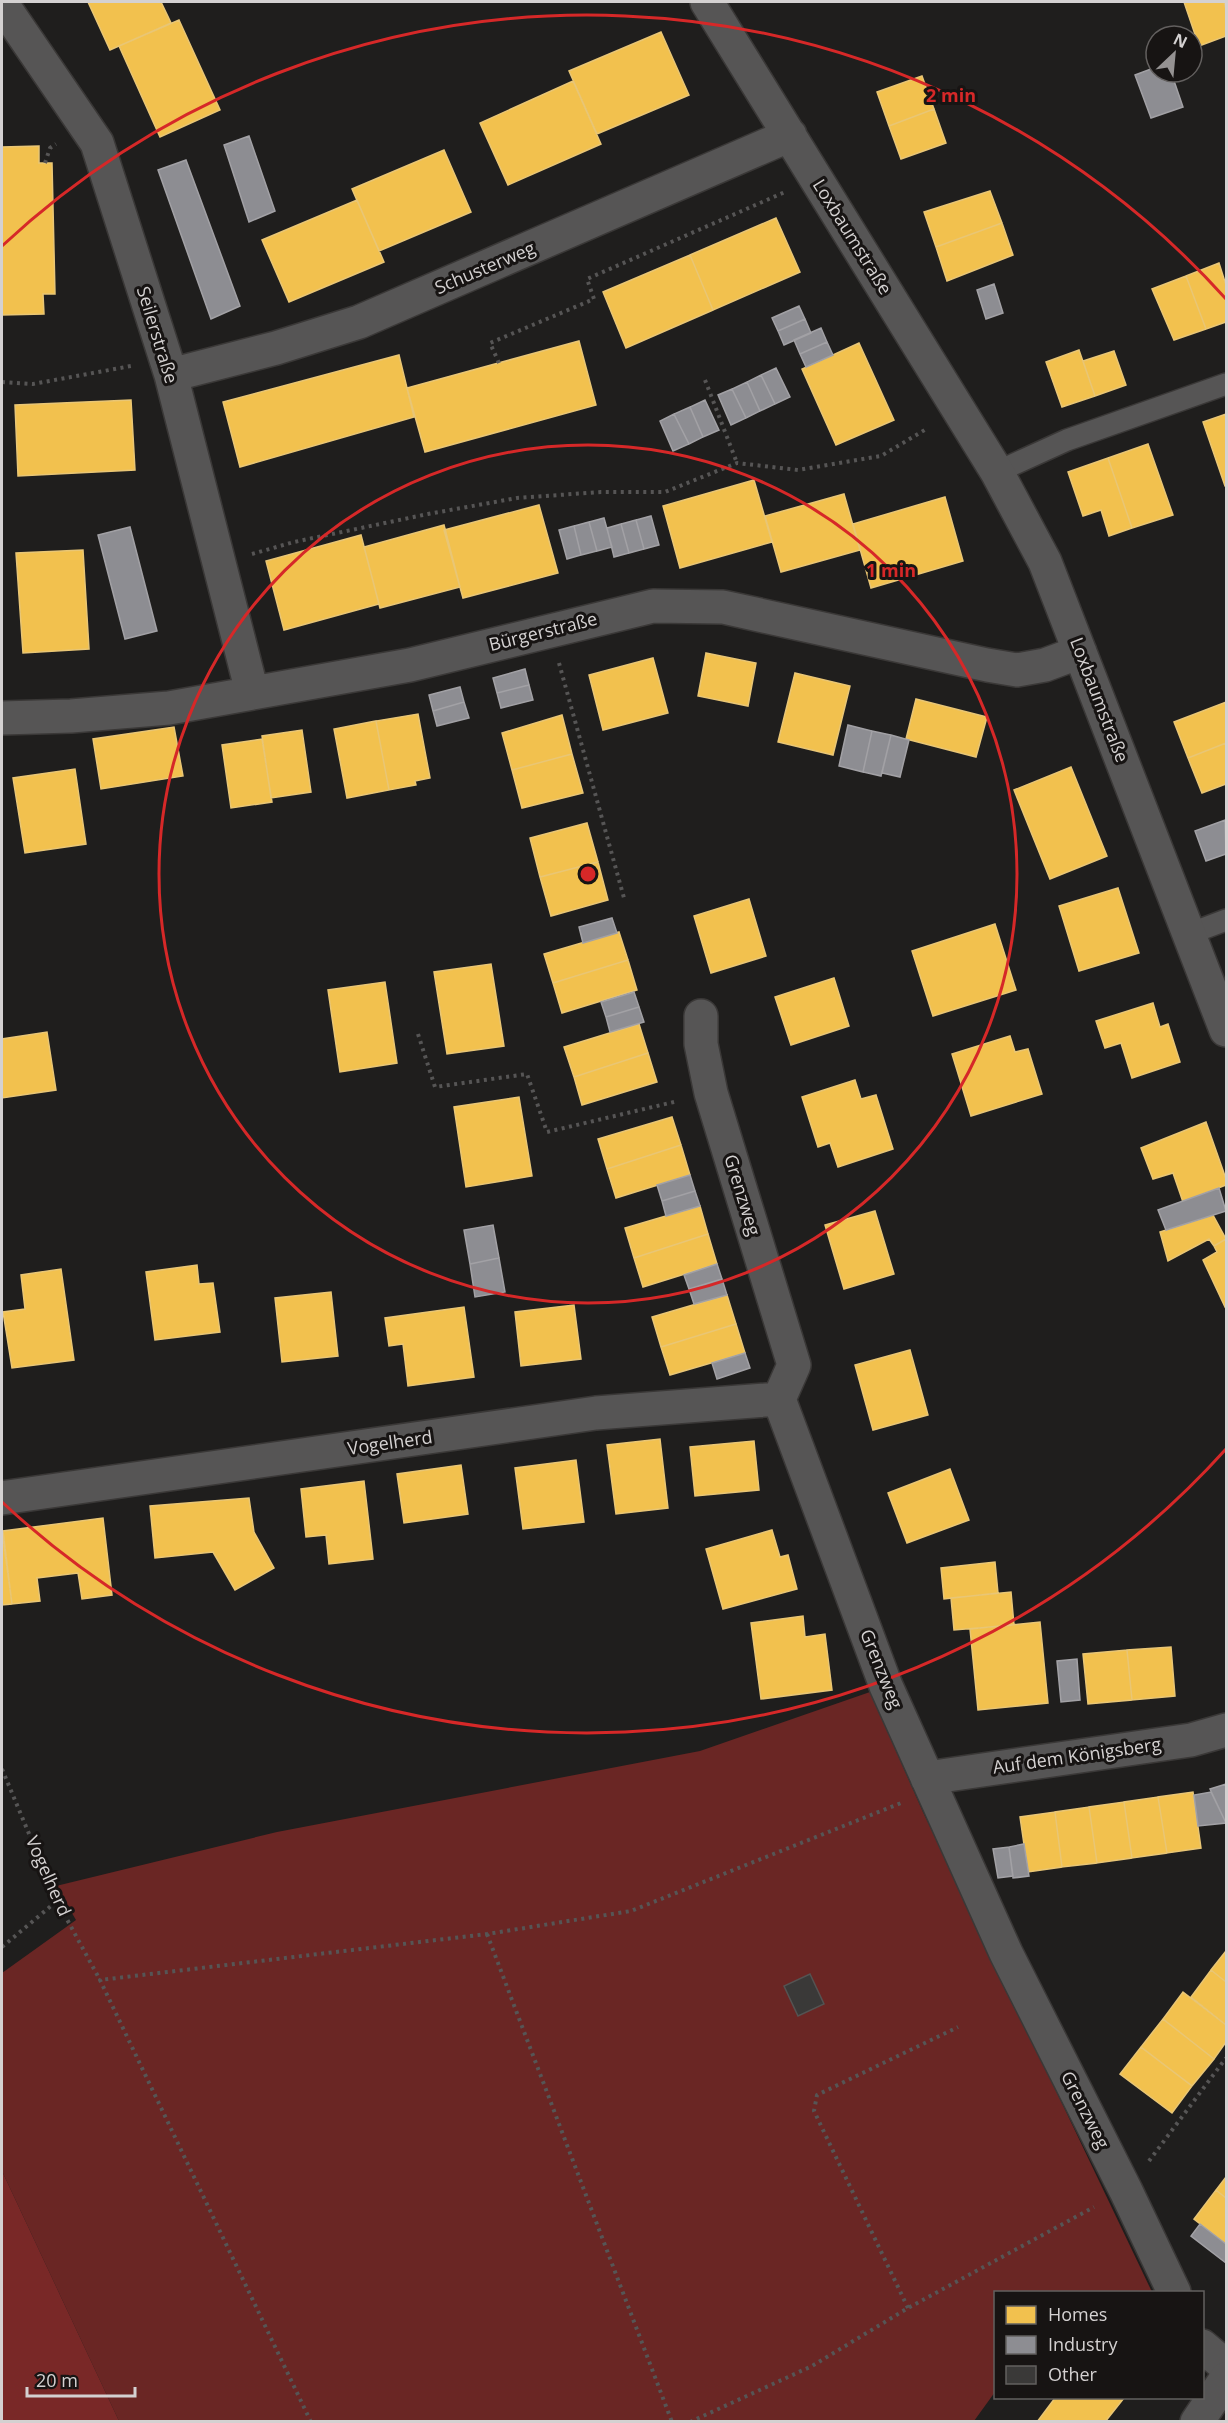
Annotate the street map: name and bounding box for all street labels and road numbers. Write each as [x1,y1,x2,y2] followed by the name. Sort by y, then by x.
[808,174,898,299] street label: Loxbaumstraße
[431,235,539,299] street label: Schusterweg
[132,283,184,386] street label: Seilerstraße
[486,606,599,656] street label: Bürgerstraße
[1065,634,1135,766] street label: Loxbaumstraße
[719,1151,767,1239] street label: Grenzweg
[346,1424,434,1460] street label: Vogelherd
[855,1625,909,1712] street label: Grenzweg
[991,1731,1163,1779] street label: Auf dem Königsberg
[21,1832,77,1920] street label: Vogelherd
[1056,2067,1116,2153] street label: Grenzweg

